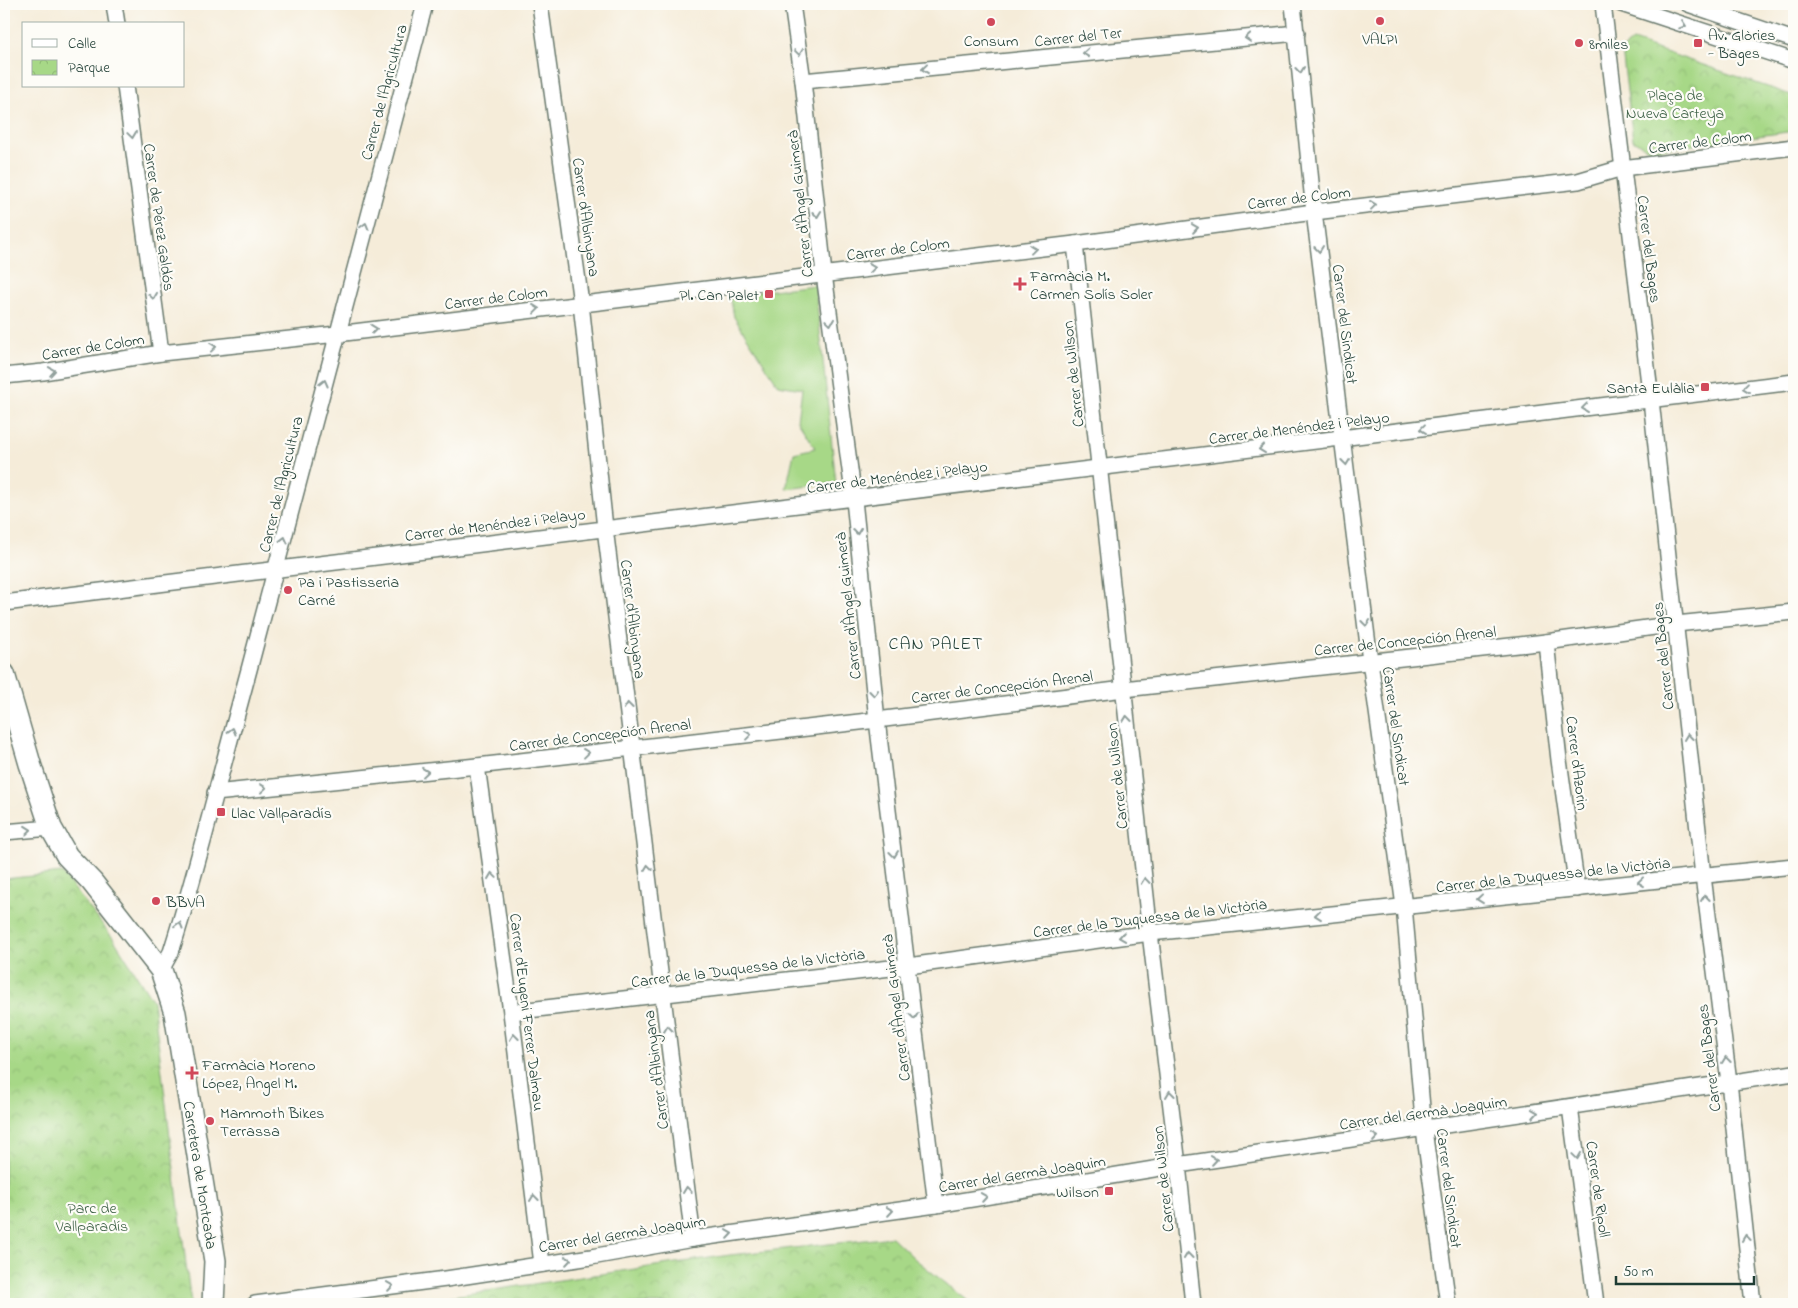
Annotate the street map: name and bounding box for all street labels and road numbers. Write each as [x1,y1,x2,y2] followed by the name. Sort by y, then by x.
[1033,21,1123,55] street label: Carrer del Ter
[355,22,415,163] street label: Carrer de l'Agricultura
[1647,125,1753,161] street label: Carrer de Colom
[781,129,821,278] street label: Carrer d'Àngel Guimerà
[136,142,180,293] street label: Carrer de Pérez Galdós
[565,156,605,278] street label: Carrer d'Albinyana
[1246,181,1352,217] street label: Carrer de Colom
[1630,194,1667,304] street label: Carrer del Bages
[845,232,951,268] street label: Carrer de Colom
[1325,263,1363,386] street label: Carrer del Sindicat
[443,281,549,317] street label: Carrer de Colom
[1056,319,1092,428] street label: Carrer de Wilson
[40,328,146,368] street label: Carrer de Colom
[1208,406,1391,452] street label: Carrer de Menéndez i Pelayo
[253,414,311,555] street label: Carrer de l'Agricultura
[806,455,989,501] street label: Carrer de Menéndez i Pelayo
[404,503,587,549] street label: Carrer de Menéndez i Pelayo
[829,531,869,680] street label: Carrer d'Àngel Guimerà
[613,558,651,680] street label: Carrer d'Albinyana
[1646,601,1682,711] street label: Carrer del Bages
[1313,620,1498,663] street label: Carrer de Concepción Arenal
[910,665,1095,711] street label: Carrer de Concepción Arenal
[1375,665,1415,788] street label: Carrer del Sindicat
[508,713,693,759] street label: Carrer de Concepción Arenal
[1558,715,1594,812] street label: Carrer d'Azorin
[1100,721,1136,830] street label: Carrer de Wilson
[1435,852,1672,900] street label: Carrer de la Duquessa de la Victòria
[1032,893,1269,945] street label: Carrer de la Duquessa de la Victòria
[502,912,550,1112] street label: Carrer d'Eugeni Ferrer Dalmau
[876,933,918,1082] street label: Carrer d'Àngel Guimerà
[630,943,867,995] street label: Carrer de la Duquessa de la Victòria
[1691,1003,1728,1113] street label: Carrer del Bages
[638,1009,676,1131] street label: Carrer d'Albinyana
[1338,1090,1509,1138] street label: Carrer del Germà Joaquim
[175,1100,223,1251] street label: Carretera de Montcada
[1146,1124,1182,1233] street label: Carrer de Wilson
[1429,1127,1467,1250] street label: Carrer del Sindicat
[1578,1139,1616,1239] street label: Carrer de Ripoll
[937,1150,1108,1200] street label: Carrer del Germà Joaquim
[537,1210,708,1260] street label: Carrer del Germà Joaquim

